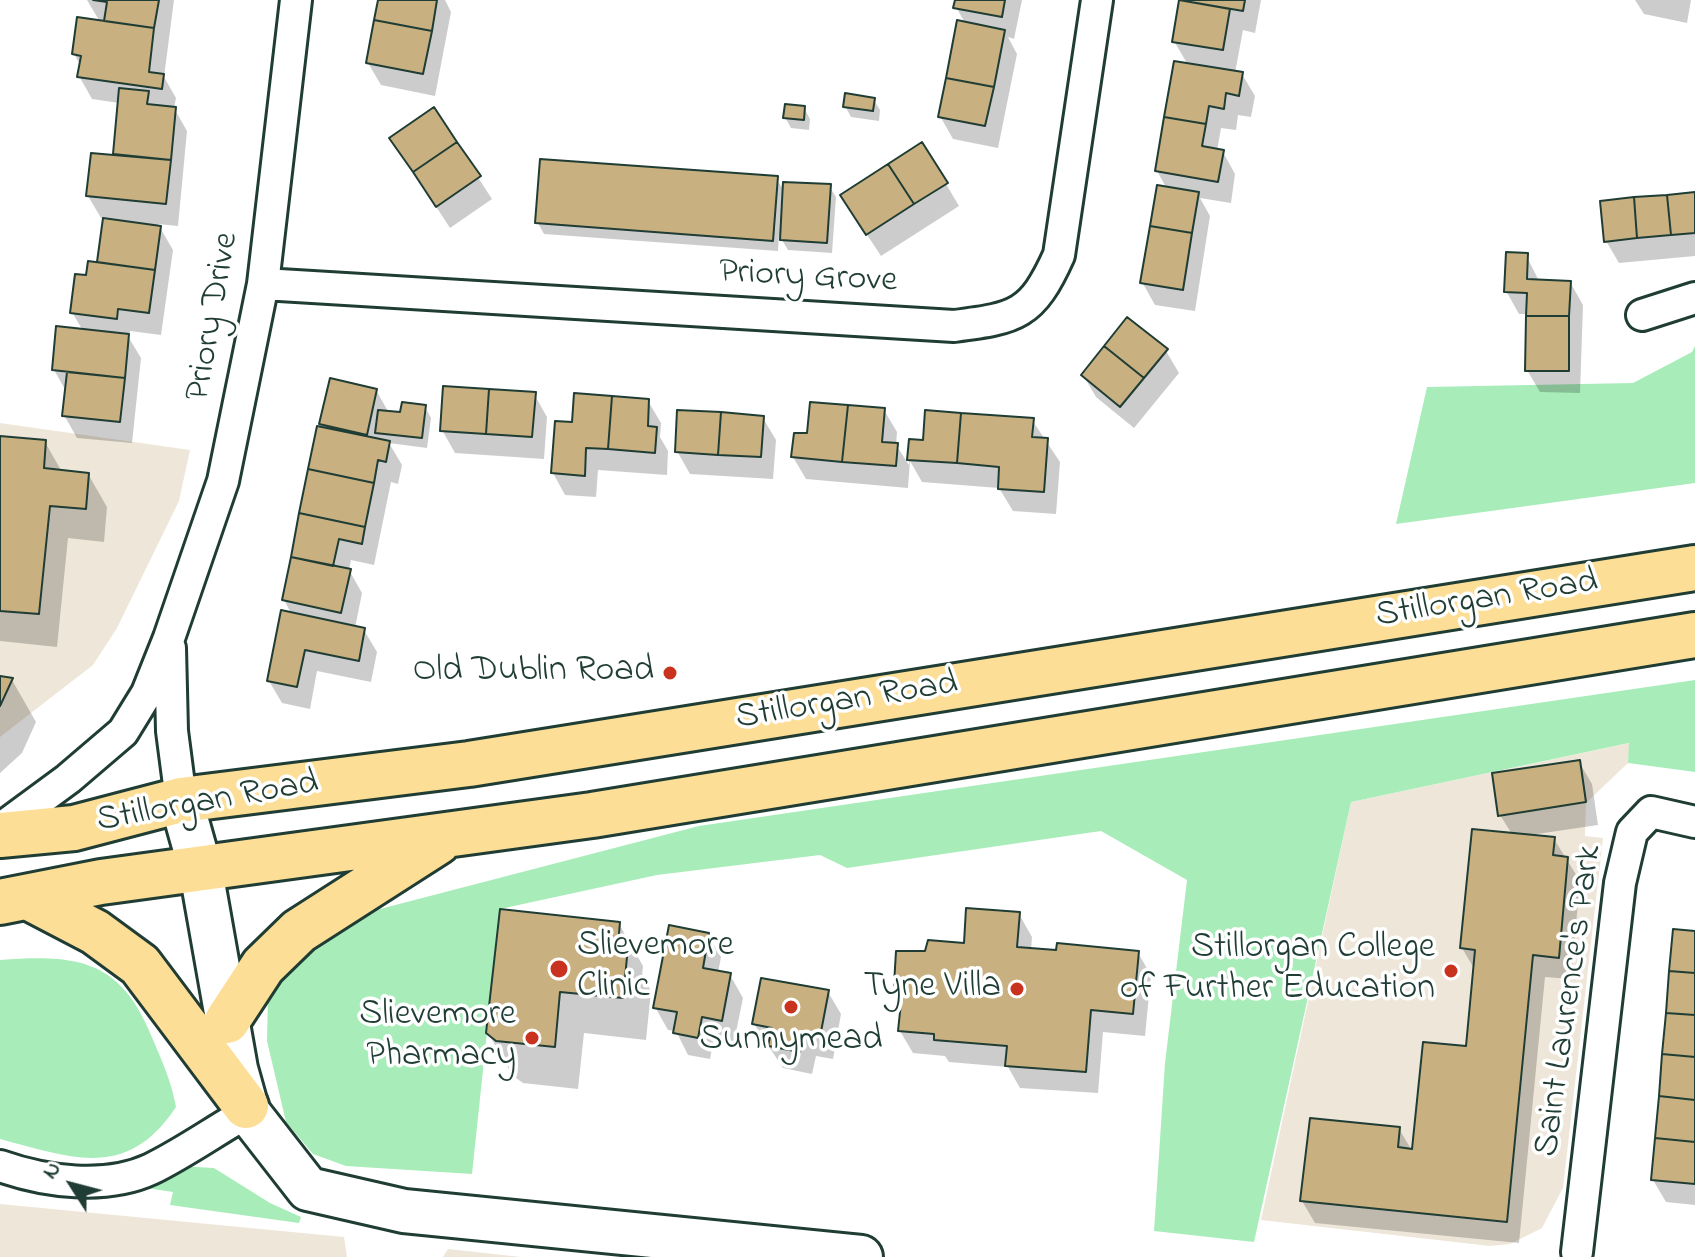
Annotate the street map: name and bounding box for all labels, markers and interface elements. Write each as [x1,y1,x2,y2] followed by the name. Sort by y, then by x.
[179,229,251,405] street label: Priory Drive
[718,253,898,305] street label: Priory Grove
[1373,562,1601,640] street label: Stillorgan Road
[413,651,654,695] place label: Old Dublin Road
[661,664,679,682] marker: Old Dublin Road
[733,664,961,742] street label: Stillorgan Road
[94,763,322,845] street label: Stillorgan Road
[1528,842,1614,1160] street label: Saint Laurence's Park
[577,926,734,1011] place label: Slievemore Clinic
[1120,928,1435,1013] place label: Stillorgan College of Further Education
[548,958,570,980] marker: Slievemore Clinic
[1442,962,1460,980] marker: Stillorgan College of Further Education
[864,967,1001,1011] place label: Tyne Villa
[1008,980,1026,998] marker: Tyne Villa
[359,995,516,1080] place label: Slievemore Pharmacy
[782,998,800,1016] marker: Sunnymead
[700,1020,882,1064] place label: Sunnymead
[523,1029,541,1047] marker: Slievemore Pharmacy
[32,1145,112,1225] north arrow
[35,1155,70,1186] text: N

